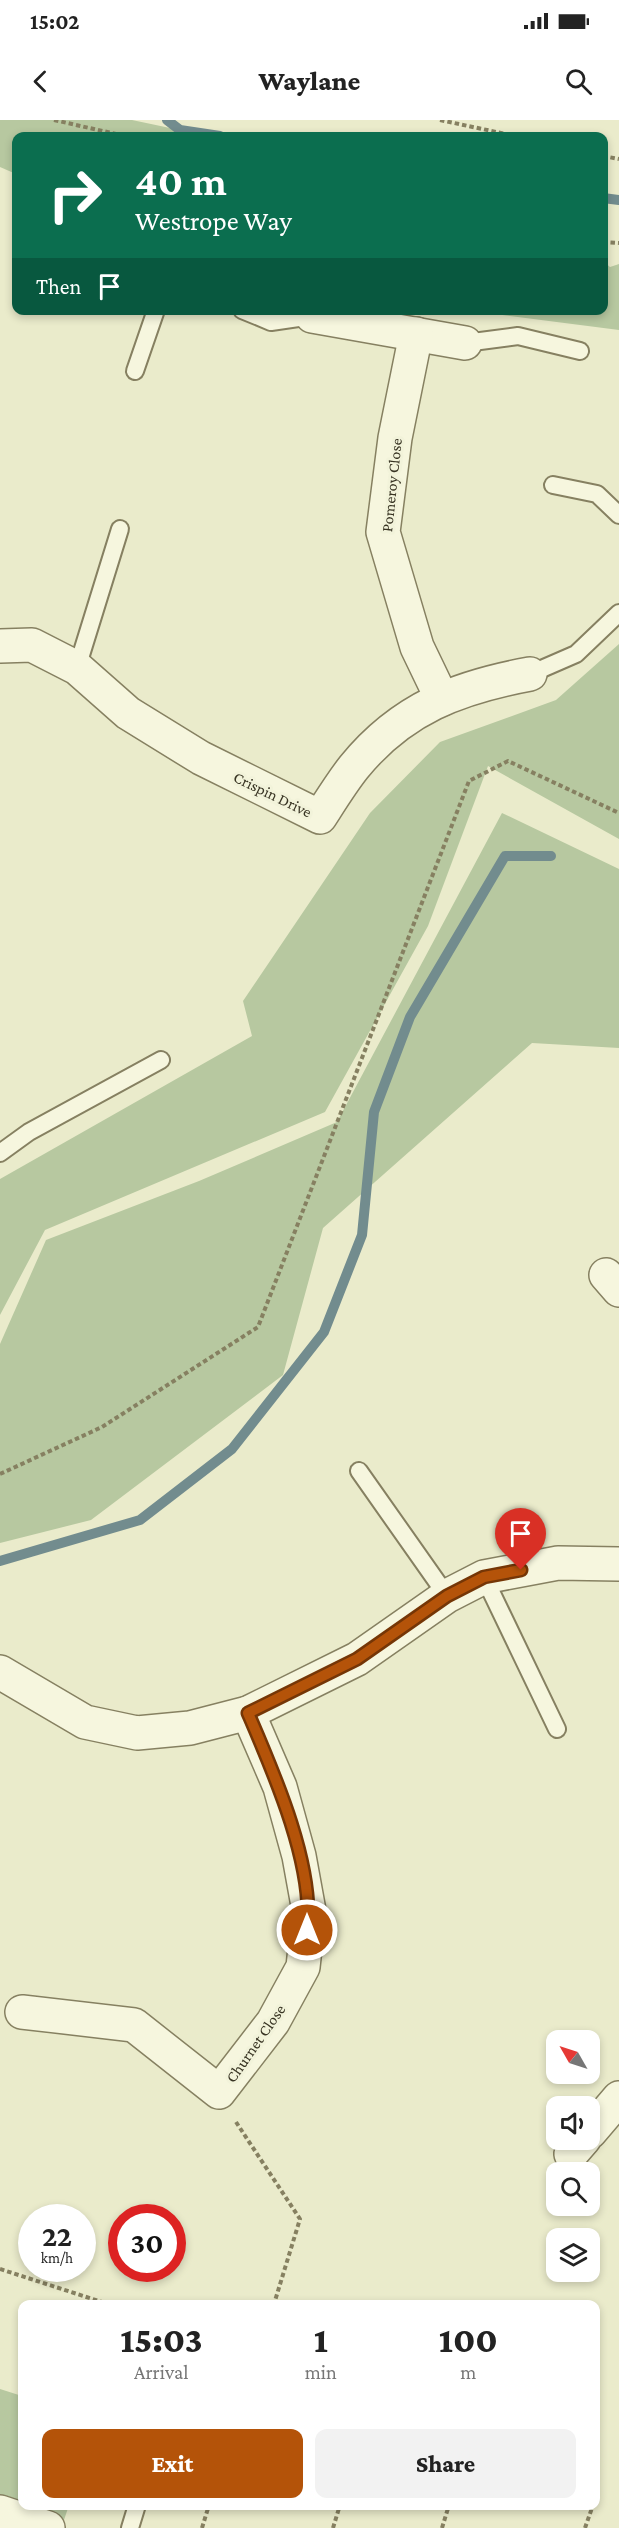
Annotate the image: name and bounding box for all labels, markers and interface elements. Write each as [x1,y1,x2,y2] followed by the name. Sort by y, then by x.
[30,9,80,34] text: 15:02
[24,65,57,98] icon: back
[562,65,595,98] icon: search
[259,66,360,96] text: Waylane
[36,156,114,234] icon: right
[135,157,227,204] text: 40 m
[135,206,292,236] text: Westrope Way
[93,270,126,303] icon: arrive
[36,274,81,299] text: Then
[378,437,406,533] street label: Pomeroy Close
[231,768,315,822] street label: Crispin Drive
[495,1508,546,1570] pin
[504,1517,537,1550] icon: arrive
[275,1898,339,1962] position arrow
[222,2001,288,2085] street label: Churnet Close
[546,2030,600,2084] north arrow
[546,2030,600,2282] map controls
[546,2096,600,2150] button: sound
[546,2162,600,2216] button: search
[108,2204,186,2282] speed limit sign: 30
[42,2219,72,2252] text: 22
[546,2228,600,2282] button: layers
[41,2250,73,2266] text: km/h
[120,2320,203,2360] text: 15:03
[314,2320,328,2360] text: 1
[439,2320,498,2360] text: 100
[134,2361,189,2383] text: Arrival
[305,2361,337,2383] text: min
[460,2361,476,2383] text: m
[42,2429,303,2498] button: Exit
[315,2429,576,2498] button: Share

